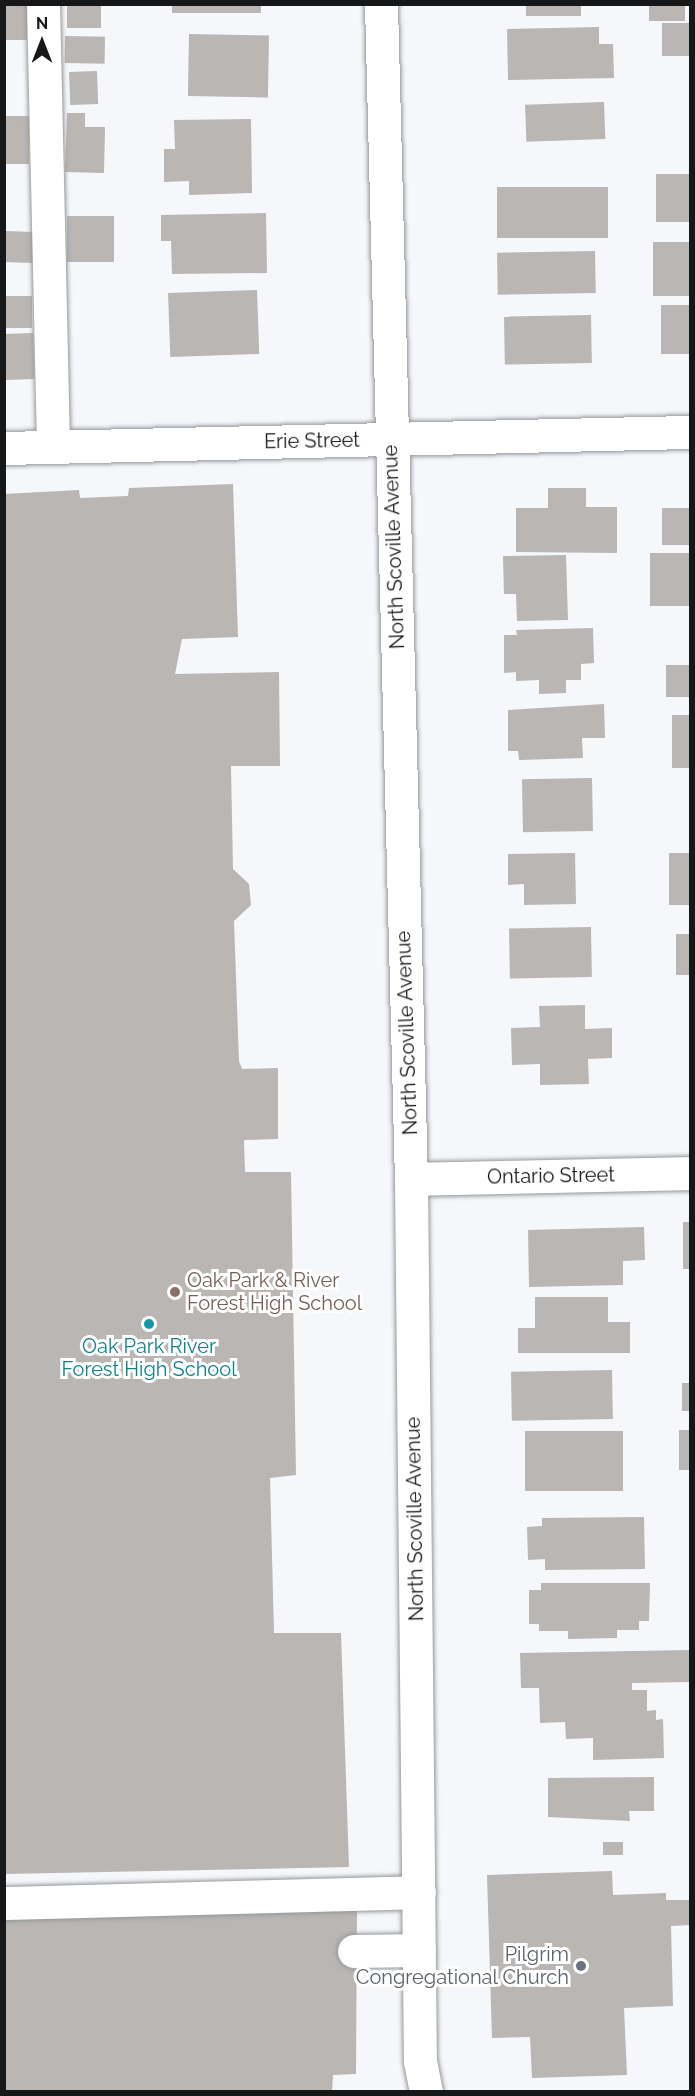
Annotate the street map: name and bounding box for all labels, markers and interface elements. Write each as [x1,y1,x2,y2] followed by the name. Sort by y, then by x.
[12,12,72,72] north arrow
[36,14,48,33] text: N
[264,428,360,454] street label: Erie Street
[378,444,410,650] street label: North Scoville Avenue
[391,930,423,1136] street label: North Scoville Avenue
[487,1163,615,1189] street label: Ontario Street
[187,1268,362,1315] place label: Oak Park & River Forest High School
[168,1285,182,1299] marker: Oak Park & River Forest High School
[142,1317,156,1331] marker: Oak Park River Forest High School
[61,1334,237,1381] place label: Oak Park River Forest High School
[401,1416,429,1622] street label: North Scoville Avenue
[355,1942,569,1989] place label: Pilgrim Congregational Church
[574,1959,588,1973] marker: Pilgrim Congregational Church

